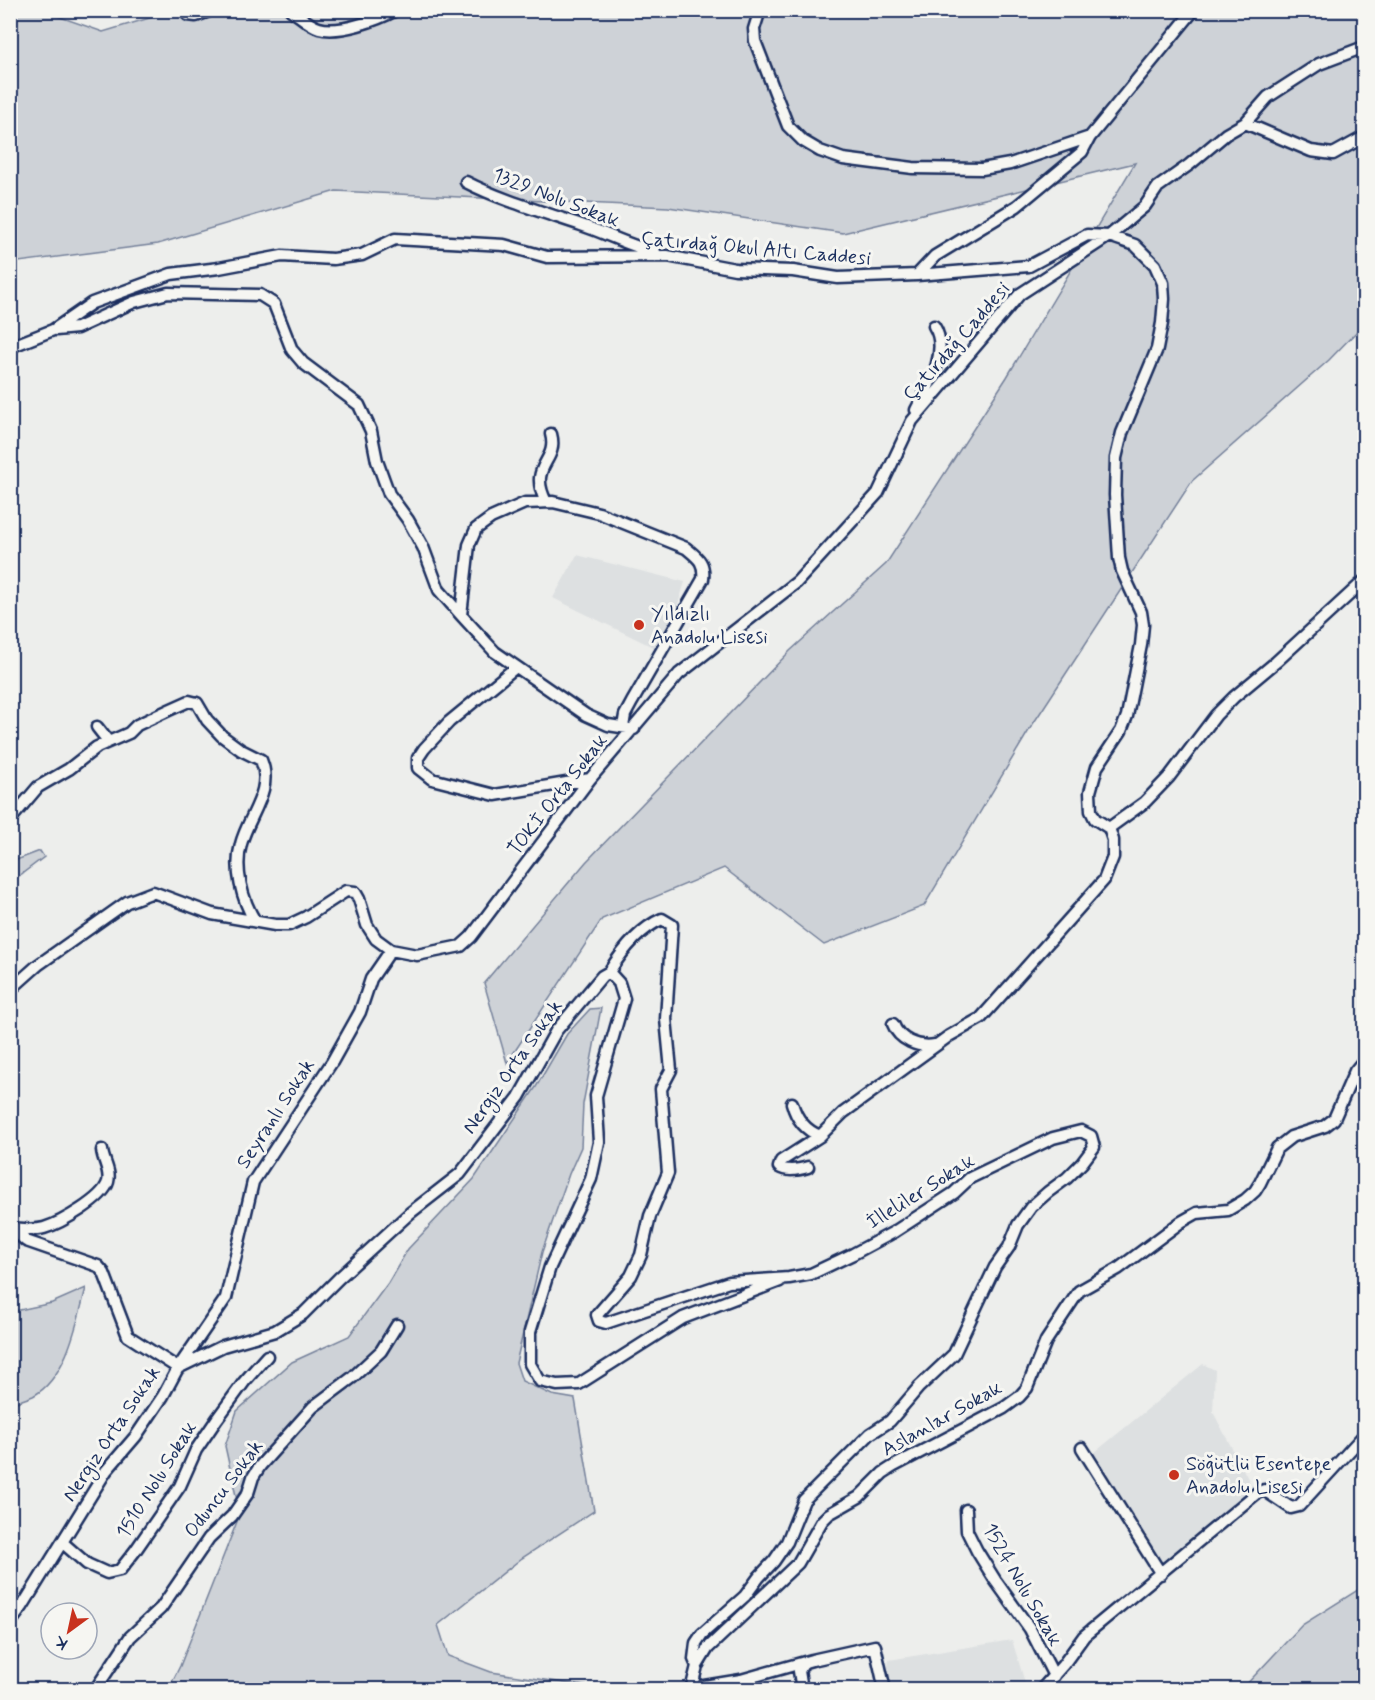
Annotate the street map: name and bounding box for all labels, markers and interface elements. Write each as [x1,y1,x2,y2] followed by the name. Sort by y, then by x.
[489,161,623,235] street label: 1329 Nolu Sokak
[640,225,872,273] street label: Çatırdağ Okul Altı Caddesi
[898,276,1016,408] street label: Çatırdağ Caddesi
[651,601,768,651] place label: Yıldızlı Anadolu Lisesi
[632,618,646,632] marker: Yıldızlı Anadolu Lisesi
[502,728,614,862] street label: TOKİ Orta Sokak
[456,994,570,1140] street label: Nergiz Orta Sokak
[230,1054,322,1174] street label: Seyranlı Sokak
[862,1148,980,1236] street label: İlleliler Sokak
[57,1361,168,1508] street label: Nergiz Orta Sokak
[877,1375,1007,1463] street label: Aslanlar Sokak
[110,1416,204,1544] street label: 1510 Nolu Sokak
[178,1434,270,1544] street label: Oduncu Sokak
[1186,1451,1331,1501] place label: Söğütlü Esentepe Anadolu Lisesi
[1167,1468,1181,1482] marker: Söğütlü Esentepe Anadolu Lisesi
[976,1519,1068,1651] street label: 1524 Nolu Sokak
[39,1601,99,1661] north arrow
[51,1630,72,1654] text: K

